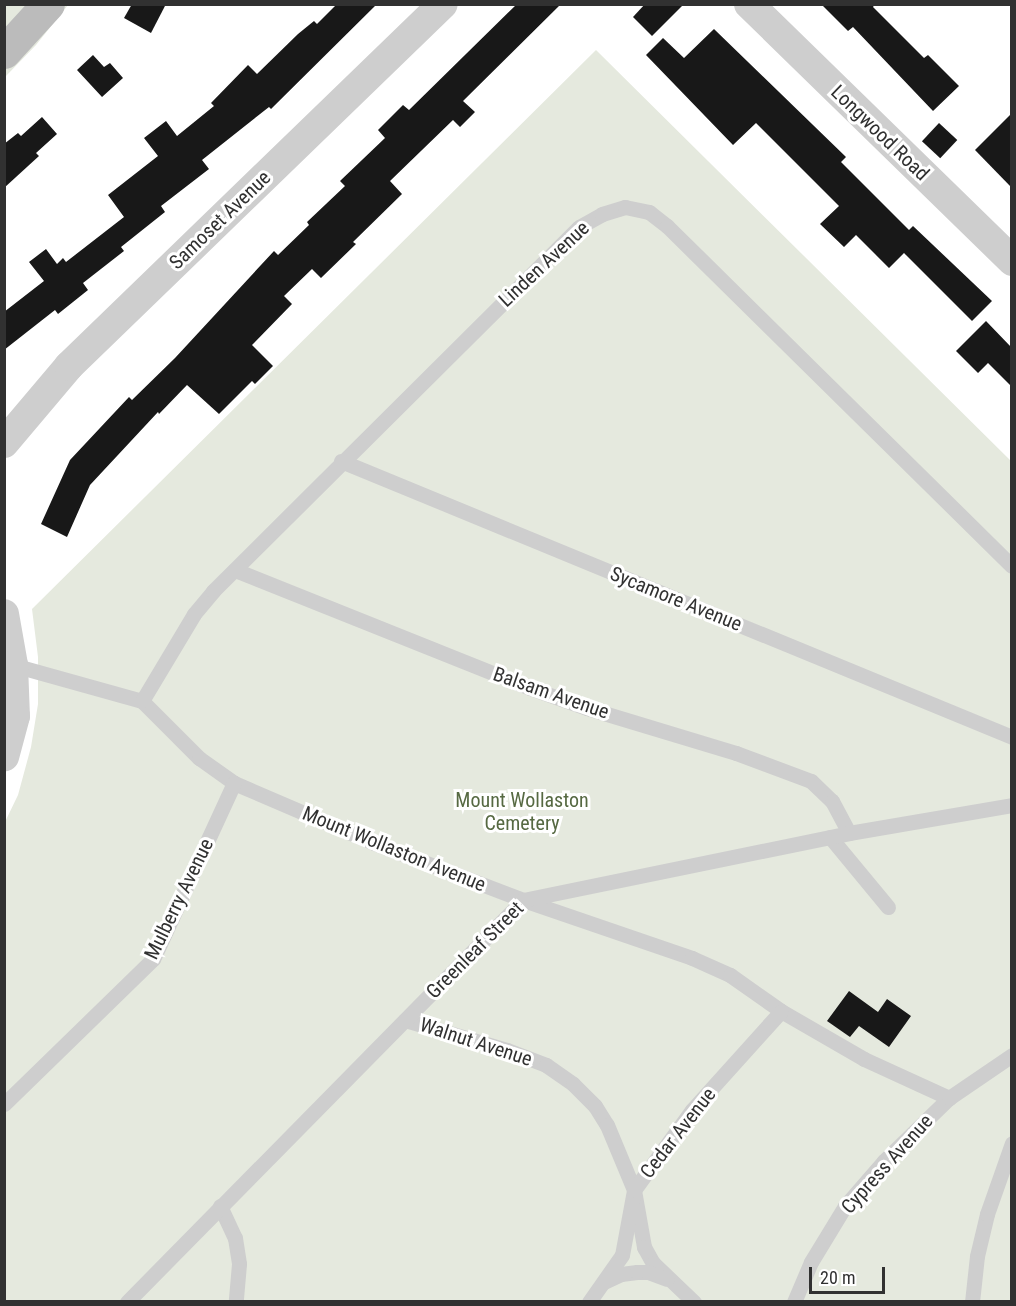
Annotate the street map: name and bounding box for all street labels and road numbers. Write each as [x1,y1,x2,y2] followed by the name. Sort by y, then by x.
[826,80,934,186] street label: Longwood Road
[164,166,276,274] street label: Samoset Avenue
[494,216,594,312] street label: Linden Avenue
[607,562,745,636] street label: Sycamore Avenue
[490,662,612,724] street label: Balsam Avenue
[299,801,489,897] street label: Mount Wollaston Avenue
[139,835,219,963] street label: Mulberry Avenue
[421,896,529,1004] street label: Greenleaf Street
[417,1013,535,1071] street label: Walnut Avenue
[635,1083,721,1183] street label: Cedar Avenue
[836,1109,938,1219] street label: Cypress Avenue

